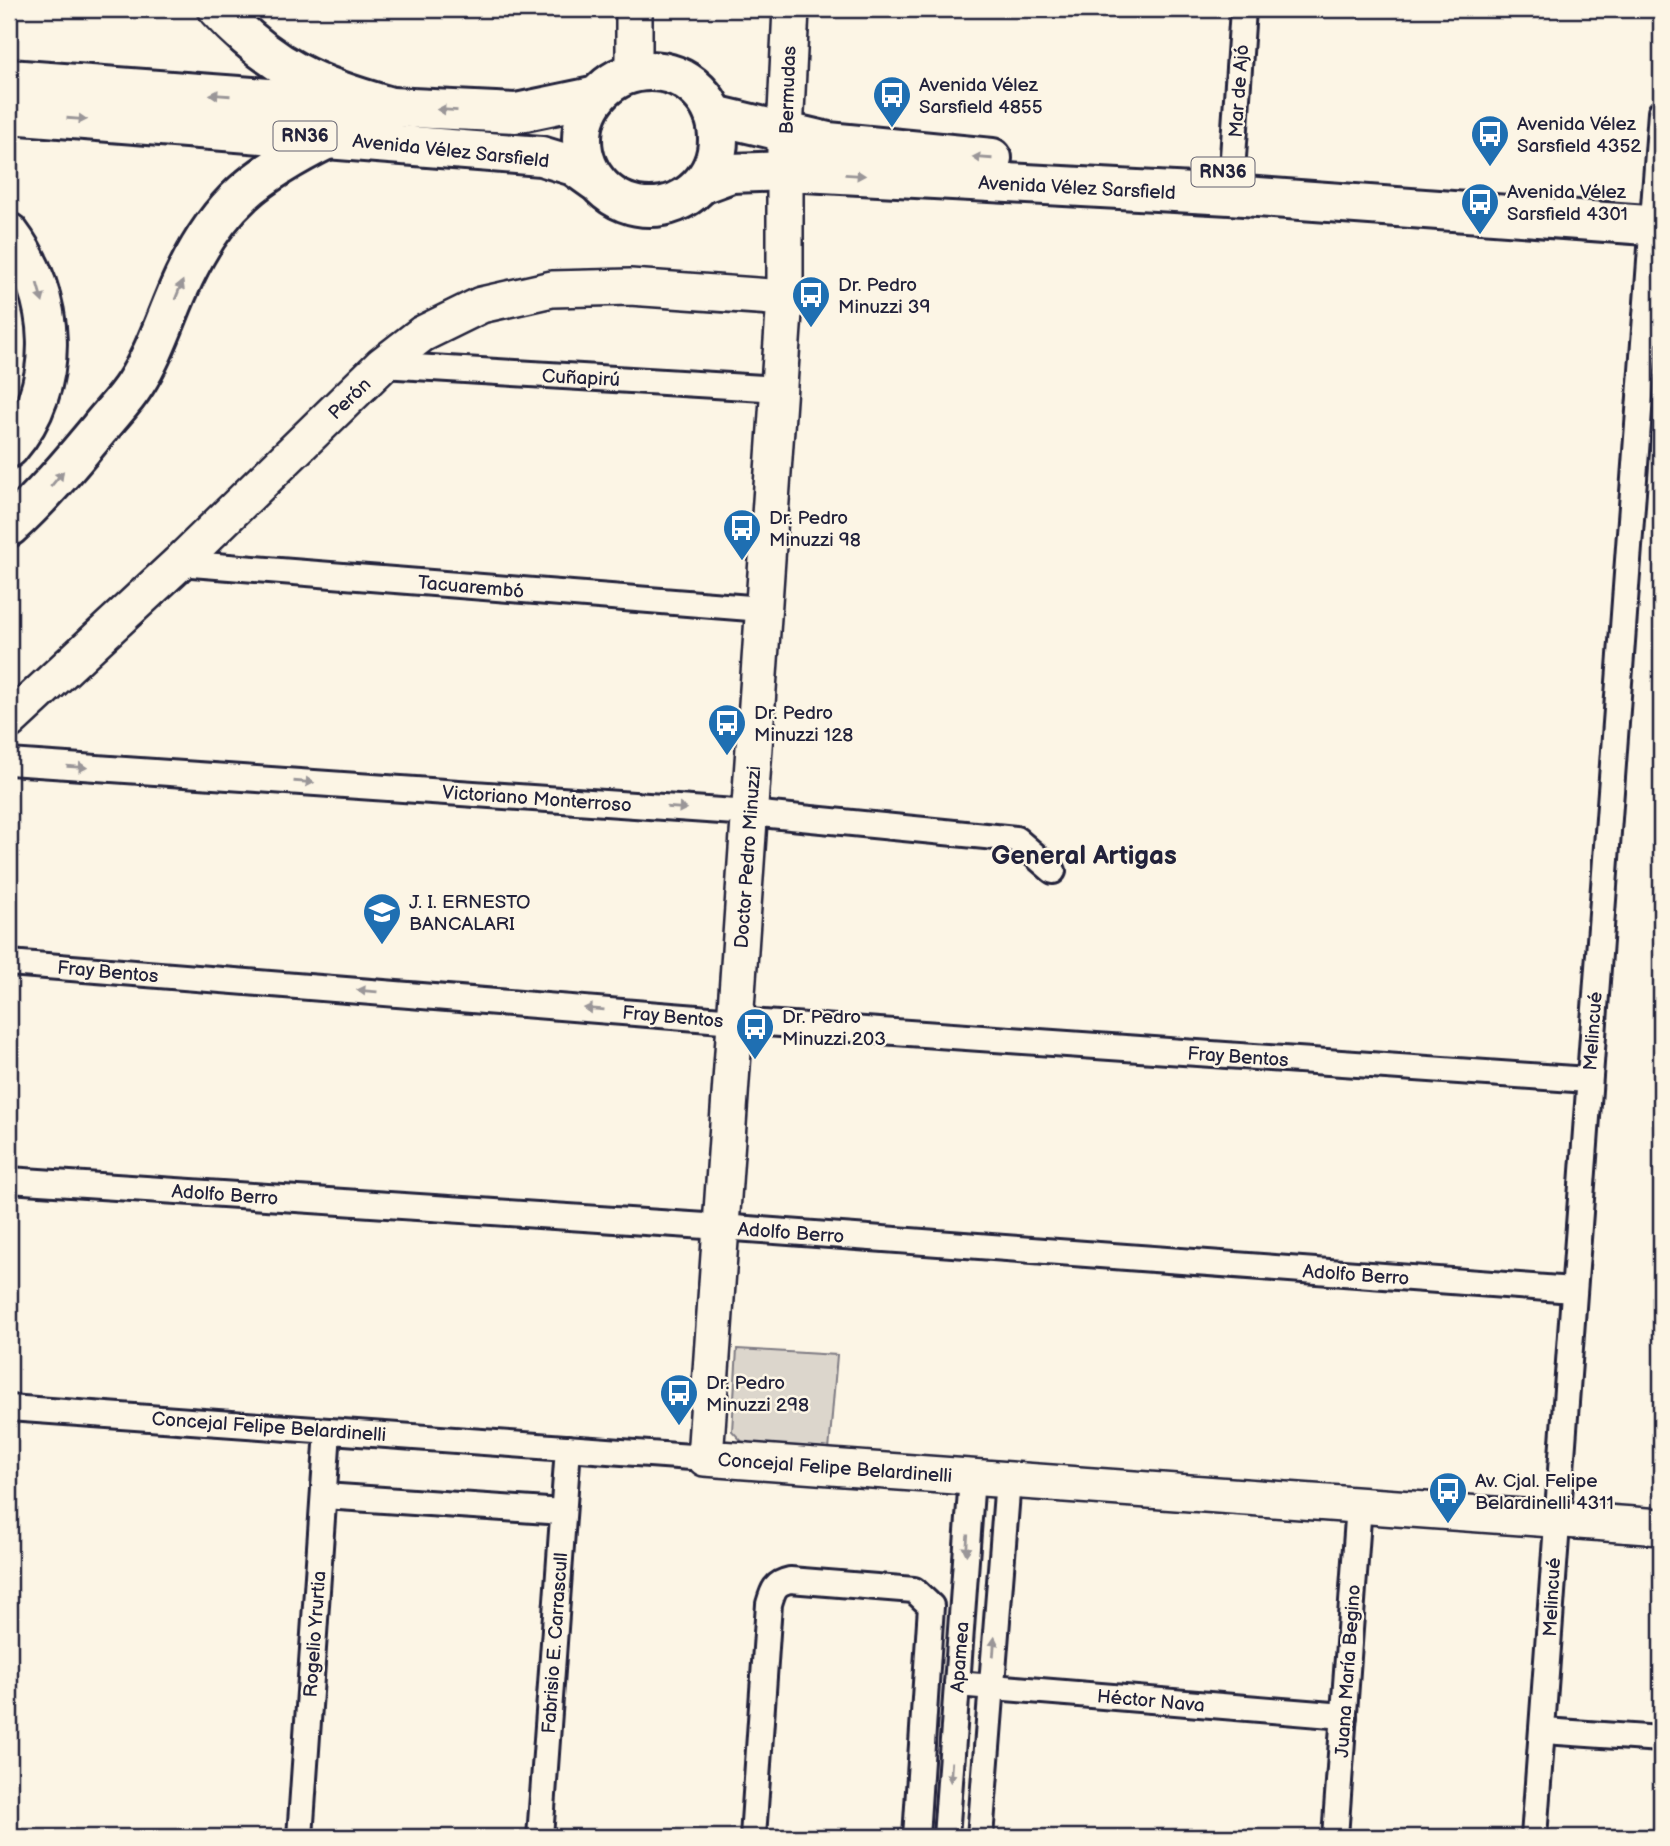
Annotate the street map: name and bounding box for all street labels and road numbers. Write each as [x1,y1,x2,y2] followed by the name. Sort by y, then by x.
[1225,44,1254,138] street label: Mar de Ajó
[775,45,802,135] street label: Bermudas
[274,121,336,150] road number: RN36
[351,130,550,173] street label: Avenida Vélez Sarsfield
[1192,158,1254,187] road number: RN36
[978,172,1176,205] street label: Avenida Vélez Sarsfield
[541,365,621,392] street label: Cuñapirú
[324,373,376,425] street label: Perón
[417,571,525,604] street label: Tacuarembó
[731,765,766,949] street label: Doctor Pedro Minuzzi
[441,781,632,818] street label: Victoriano Monterroso
[56,957,159,988] street label: Fray Bentos
[1579,991,1608,1071] street label: Melincué
[621,1002,724,1033] street label: Fray Bentos
[1186,1042,1289,1073] street label: Fray Bentos
[171,1180,279,1211] street label: Adolfo Berro
[737,1218,845,1249] street label: Adolfo Berro
[1302,1260,1410,1291] street label: Adolfo Berro
[151,1408,387,1447] street label: Concejal Felipe Belardinelli
[717,1449,953,1488] street label: Concejal Felipe Belardinelli
[538,1552,573,1734] street label: Fabrisio E. Carrascull
[1539,1557,1566,1637] street label: Melincué
[300,1570,331,1698] street label: Rogelio Yrurtia
[1331,1584,1366,1758] street label: Juana María Begino
[947,1621,974,1693] street label: Apamea
[1096,1685,1206,1718] street label: Héctor Nava

